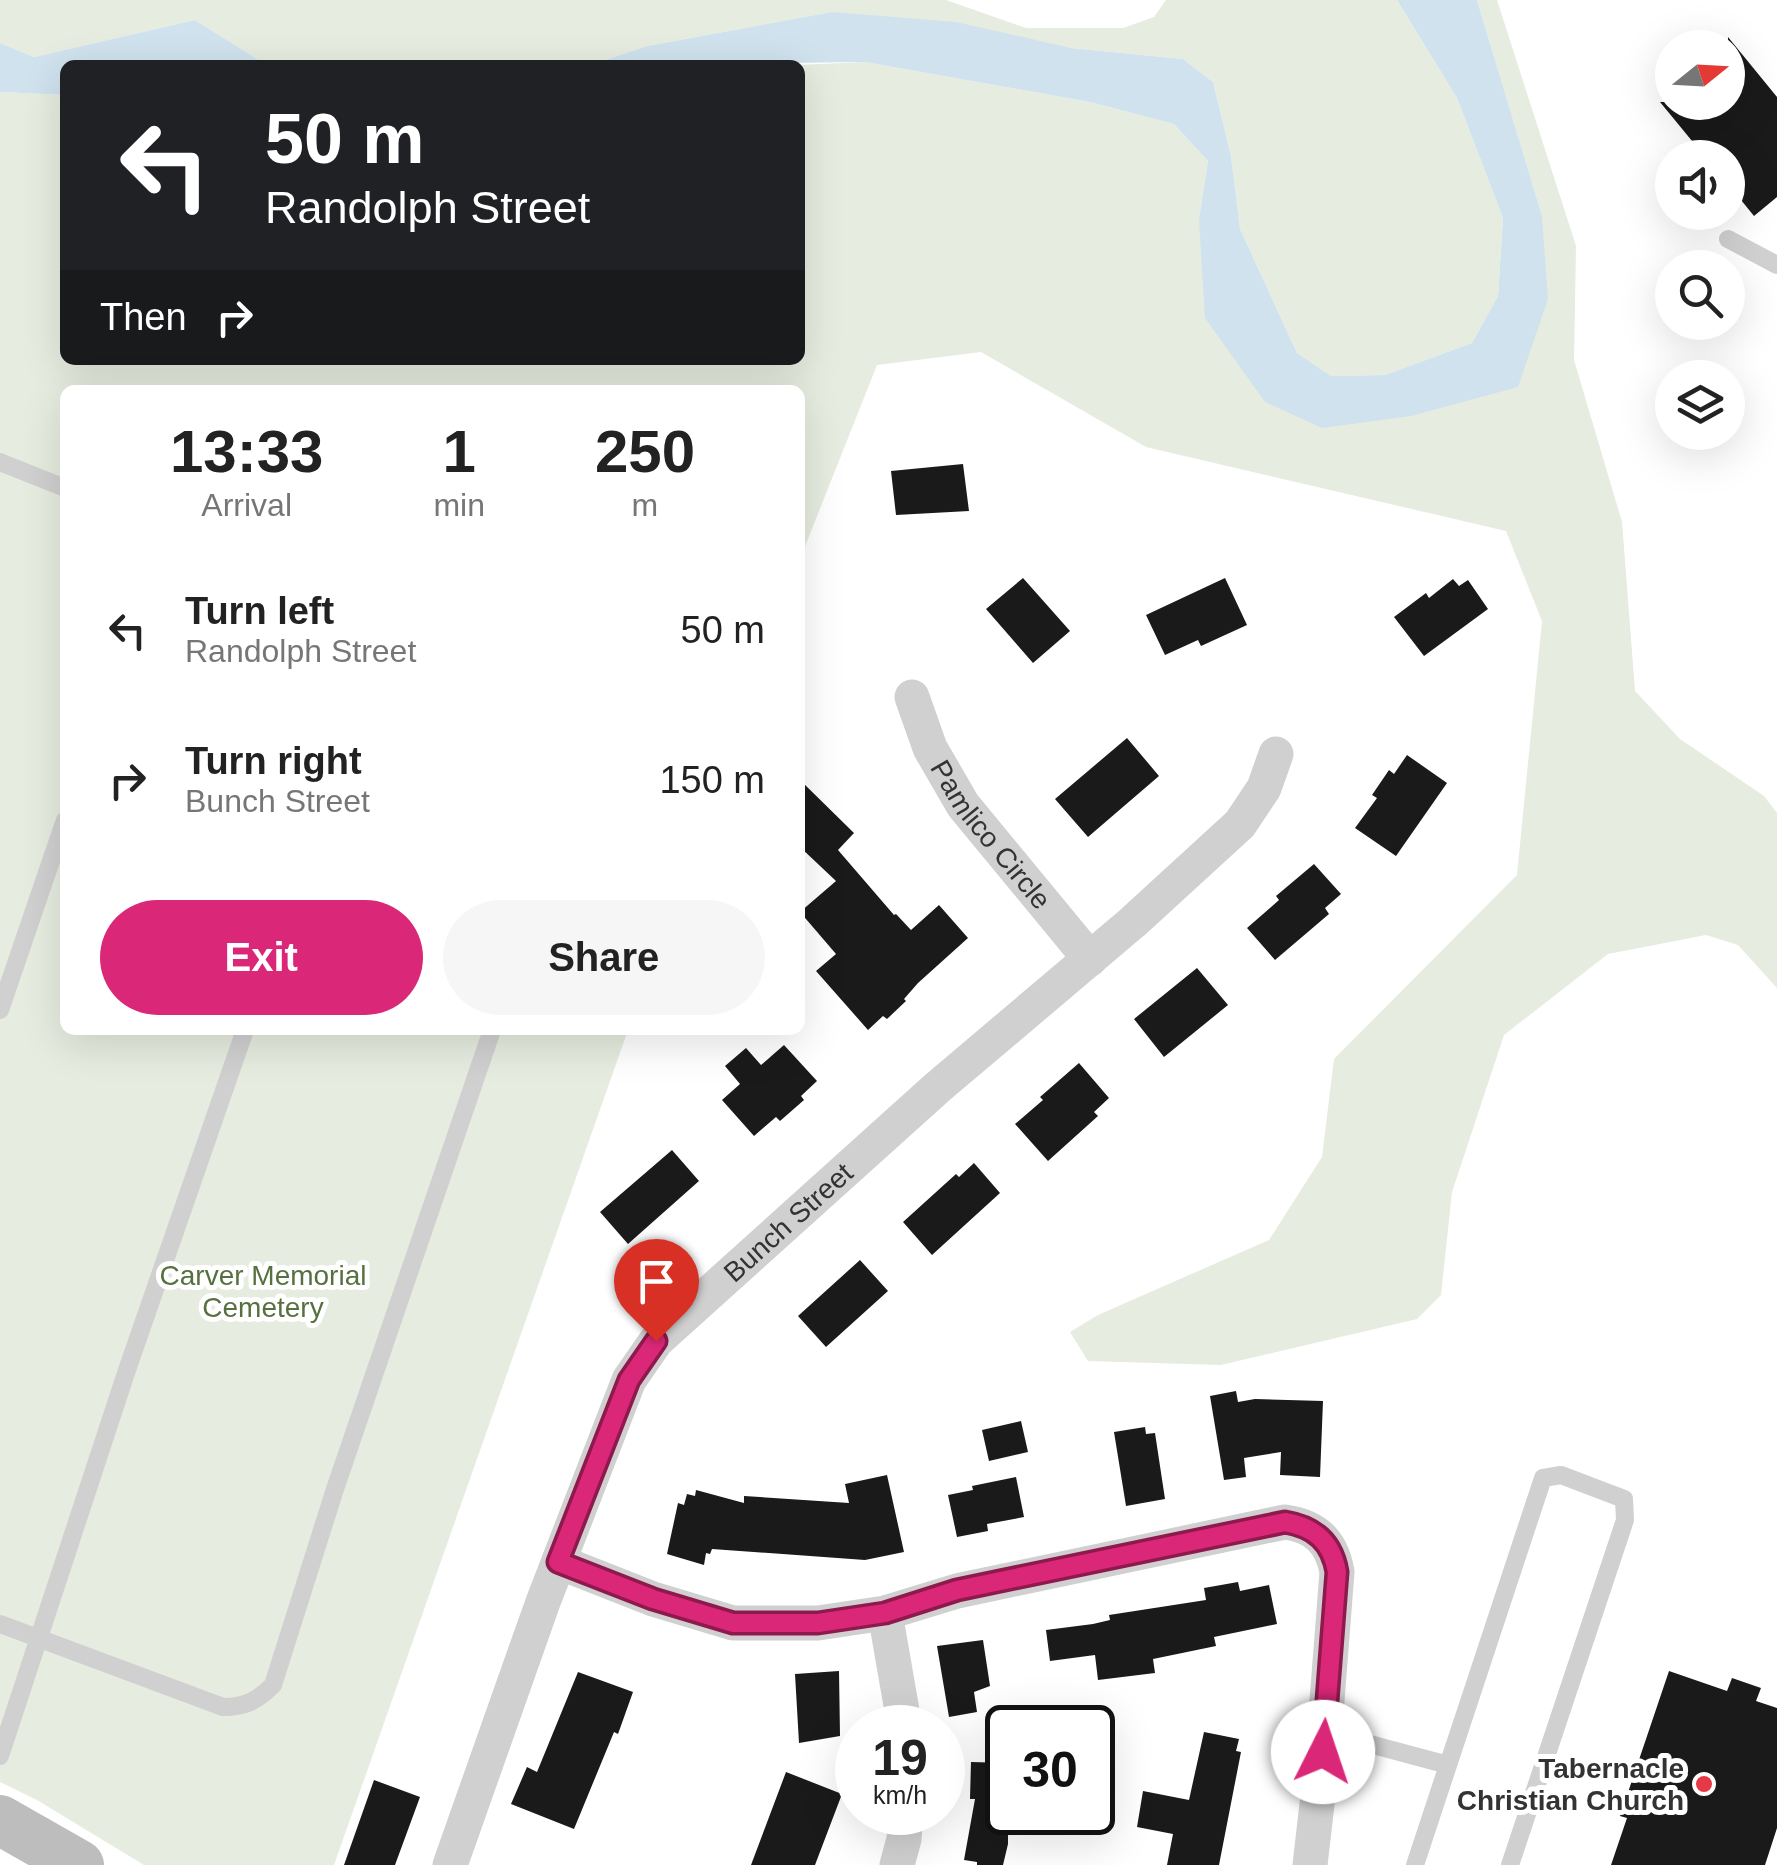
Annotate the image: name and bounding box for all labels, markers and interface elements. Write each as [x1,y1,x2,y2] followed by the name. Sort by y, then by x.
[1655,30,1745,120] north arrow
[1655,30,1745,450] map controls
[100,100,230,230] icon: left
[265,100,425,178] text: 50 m
[1655,140,1745,230] button: sound
[265,182,590,233] text: Randolph Street
[1655,250,1745,340] button: search
[207,290,262,345] icon: right
[100,296,187,338] text: Then
[1655,360,1745,450] button: layers
[170,418,323,485] text: 13:33
[442,418,476,485] text: 1
[595,418,695,485] text: 250
[201,487,292,523] text: Arrival
[433,487,485,523] text: min
[632,487,658,523] text: m
[185,590,334,632] text: Turn left
[100,603,155,658] icon: left
[681,609,765,651] text: 50 m
[185,633,416,669] text: Randolph Street
[185,740,362,782] text: Turn right
[100,753,155,808] icon: right
[925,754,1057,915] street label: Pamlico Circle
[659,759,765,801] text: 150 m
[185,783,370,819] text: Bunch Street
[100,900,423,1015] button: Exit
[443,900,765,1015] button: Share
[717,1156,859,1288] street label: Bunch Street
[614,1239,699,1342] pin
[629,1254,684,1309] icon: arrive
[160,1260,366,1323] park label: Carver Memorial Cemetery
[1271,1700,1375,1804] position arrow
[985,1705,1115,1835] speed limit sign: 30
[872,1730,928,1786] text: 19
[1457,1753,1684,1816] place label: Tabernacle Christian Church
[1693,1773,1715,1795] marker: Tabernacle Christian Church
[873,1781,927,1809] text: km/h

